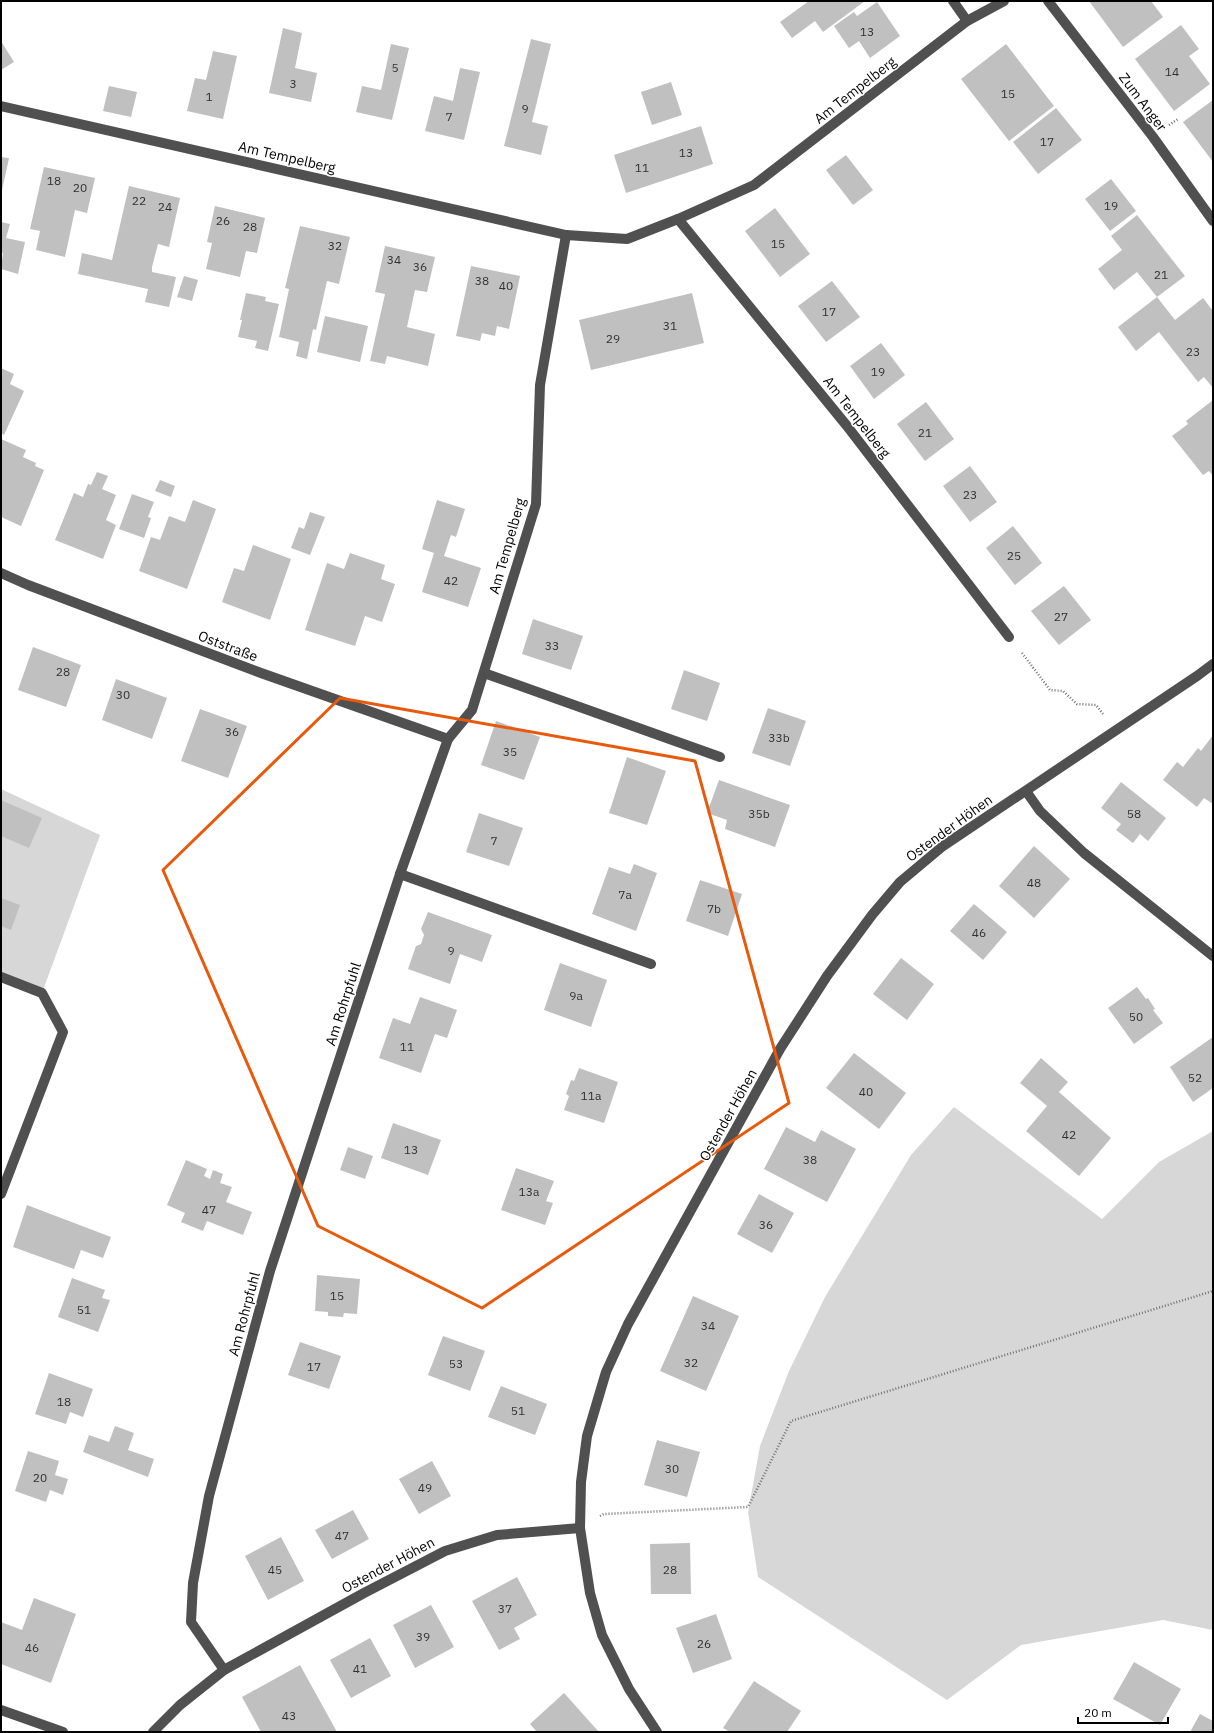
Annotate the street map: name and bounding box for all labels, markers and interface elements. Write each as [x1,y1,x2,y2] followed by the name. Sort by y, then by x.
[860,24,874,39] house number: 13
[810,52,900,128] street label: Am Tempelberg
[391,60,399,75] house number: 5
[1165,64,1179,79] house number: 14
[1115,69,1171,135] street label: Zum Anger
[289,76,297,91] house number: 3
[1001,86,1015,101] house number: 15
[205,89,213,104] house number: 1
[521,101,529,116] house number: 9
[445,109,453,124] house number: 7
[1040,134,1054,149] house number: 17
[237,137,338,177] street label: Am Tempelberg
[679,145,693,160] house number: 13
[635,160,649,175] house number: 11
[47,173,61,188] house number: 18
[73,180,87,195] house number: 20
[132,193,146,208] house number: 22
[1104,198,1118,213] house number: 19
[158,199,172,214] house number: 24
[216,213,230,228] house number: 26
[243,219,257,234] house number: 28
[771,236,785,251] house number: 15
[328,238,342,253] house number: 32
[387,252,401,267] house number: 34
[413,259,427,274] house number: 36
[1154,267,1168,282] house number: 21
[475,273,489,288] house number: 38
[499,278,513,293] house number: 40
[822,304,836,319] house number: 17
[663,318,677,333] house number: 31
[606,331,620,346] house number: 29
[1186,344,1200,359] house number: 23
[871,364,885,379] house number: 19
[819,372,895,462] street label: Am Tempelberg
[918,425,932,440] house number: 21
[963,487,977,502] house number: 23
[485,495,529,596] street label: Am Tempelberg
[1007,548,1021,563] house number: 25
[444,573,458,588] house number: 42
[1054,609,1068,624] house number: 27
[196,626,261,666] street label: Oststraße
[545,638,559,653] house number: 33
[56,664,70,679] house number: 28
[116,687,130,702] house number: 30
[225,724,239,739] house number: 36
[768,730,790,745] house number: 33b
[503,744,517,759] house number: 35
[902,791,996,865] street label: Ostender Höhen
[748,806,770,821] house number: 35b
[1127,806,1141,821] house number: 58
[490,833,498,848] house number: 7
[1027,875,1041,890] house number: 48
[618,887,632,902] house number: 7a
[707,901,721,916] house number: 7b
[972,925,986,940] house number: 46
[447,943,455,958] house number: 9
[321,960,365,1048] street label: Am Rohrpfuhl
[569,988,583,1003] house number: 9a
[1129,1009,1143,1024] house number: 50
[400,1039,414,1054] house number: 11
[695,1066,761,1164] street label: Ostender Höhen
[1188,1070,1202,1085] house number: 52
[859,1084,873,1099] house number: 40
[581,1088,602,1103] house number: 11a
[1062,1127,1076,1142] house number: 42
[404,1142,418,1157] house number: 13
[803,1152,817,1167] house number: 38
[519,1184,540,1199] house number: 13a
[202,1202,216,1217] house number: 47
[759,1217,773,1232] house number: 36
[224,1270,264,1358] street label: Am Rohrpfuhl
[330,1288,344,1303] house number: 15
[77,1302,91,1317] house number: 51
[701,1318,715,1333] house number: 34
[684,1355,698,1370] house number: 32
[449,1356,463,1371] house number: 53
[307,1359,321,1374] house number: 17
[57,1394,71,1409] house number: 18
[511,1403,525,1418] house number: 51
[665,1461,679,1476] house number: 30
[33,1470,47,1485] house number: 20
[418,1480,432,1495] house number: 49
[335,1528,349,1543] house number: 47
[338,1533,438,1597] street label: Ostender Höhen
[268,1562,282,1577] house number: 45
[663,1562,677,1577] house number: 28
[498,1601,512,1616] house number: 37
[416,1629,430,1644] house number: 39
[697,1636,711,1651] house number: 26
[25,1640,39,1655] house number: 46
[353,1661,367,1676] house number: 41
[1078,1699,1168,1725] scale bar
[1084,1705,1112,1720] text: 20 m
[282,1708,296,1723] house number: 43

